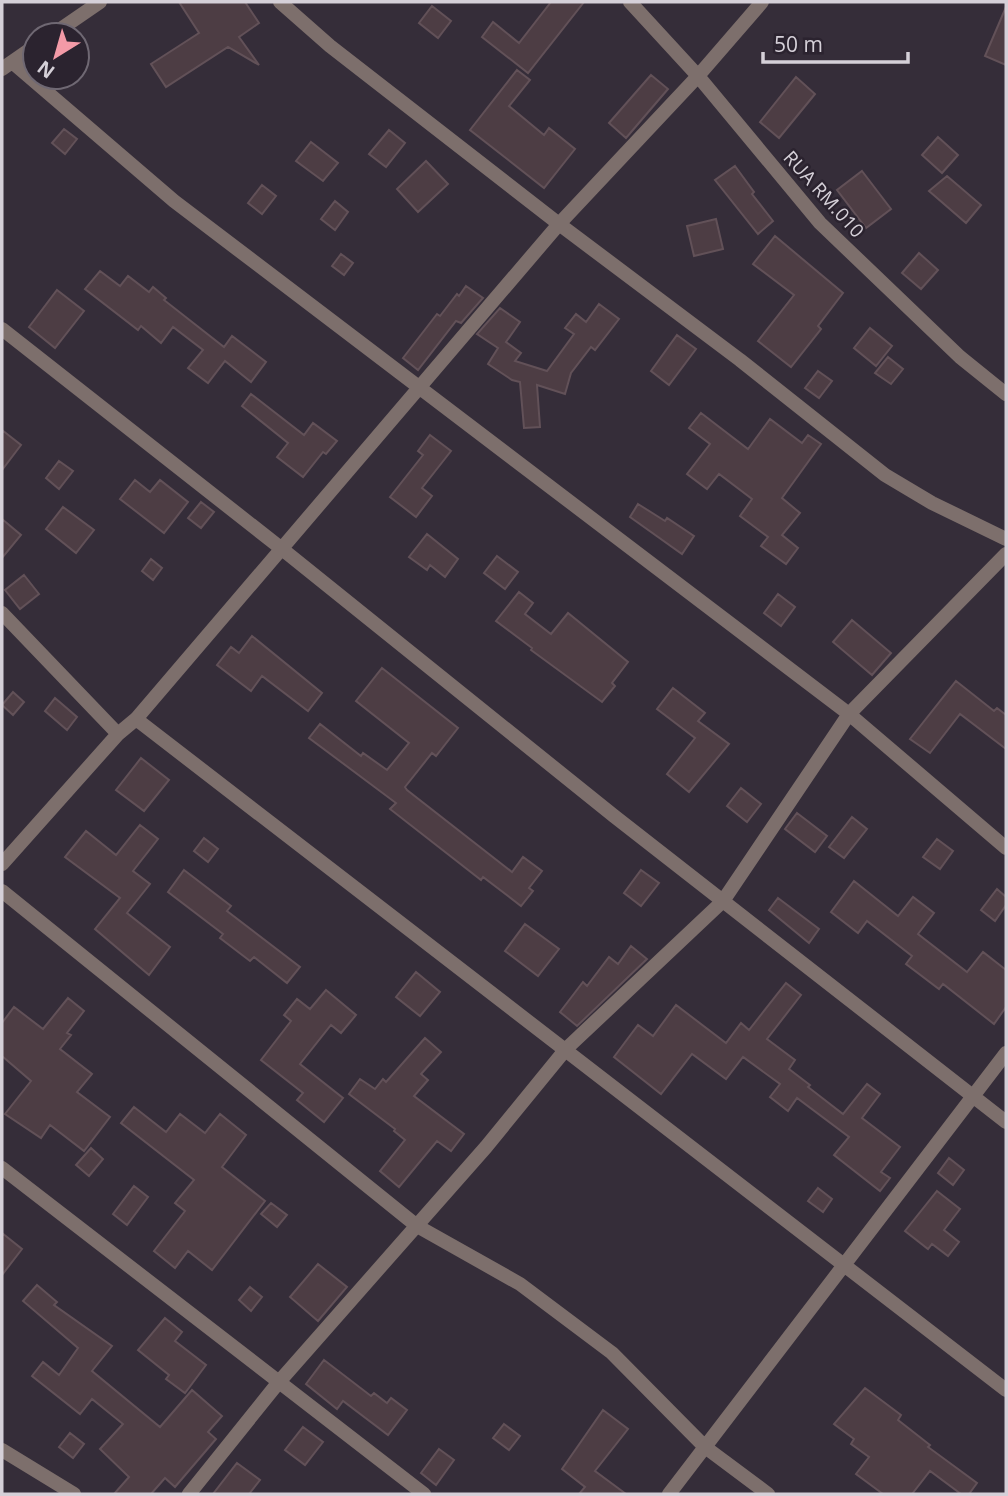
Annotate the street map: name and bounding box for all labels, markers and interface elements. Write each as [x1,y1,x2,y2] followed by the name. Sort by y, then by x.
[21,21,91,91] north arrow
[763,21,908,65] scale bar
[774,30,823,58] text: 50 m
[32,55,60,85] text: N
[778,145,870,243] street label: RUA RM.010

